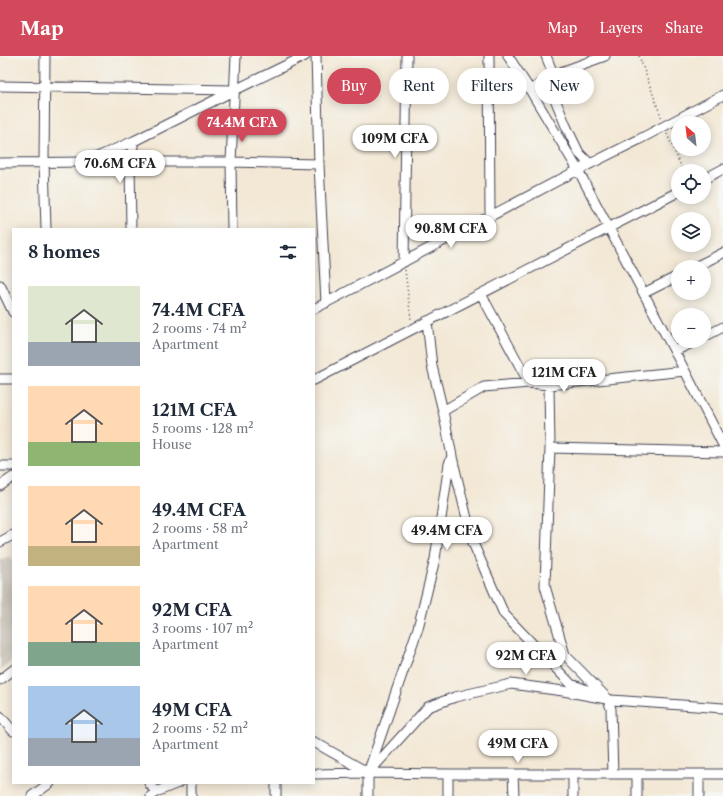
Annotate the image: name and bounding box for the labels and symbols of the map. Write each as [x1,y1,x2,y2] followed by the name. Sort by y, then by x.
[196,109,288,143] pin: 74.4M CFA
[671,116,711,156] north arrow
[354,125,436,159] pin: 109M CFA
[74,150,166,184] pin: 70.6M CFA
[405,215,497,249] pin: 90.8M CFA
[523,359,605,393] pin: 121M CFA
[401,517,493,551] pin: 49.4M CFA
[489,642,563,676] pin: 92M CFA
[481,730,555,764] pin: 49M CFA

